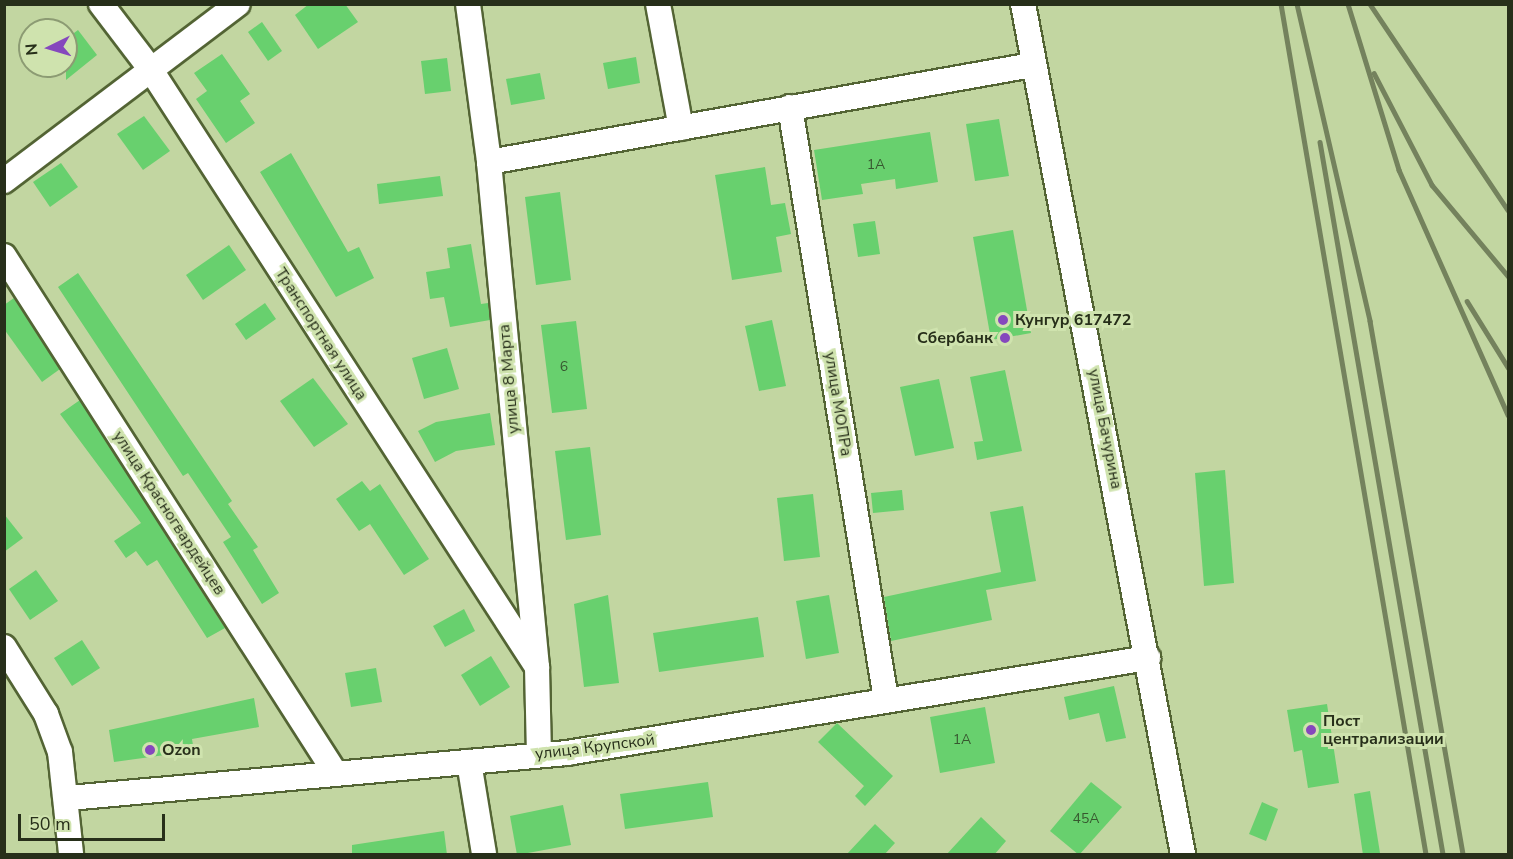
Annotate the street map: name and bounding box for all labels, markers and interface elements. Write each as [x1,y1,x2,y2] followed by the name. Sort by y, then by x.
[18,18,78,78] north arrow
[21,42,44,56] text: N
[867,157,885,173] house number: 1А
[271,264,371,404] street label: Транспортная улица
[1015,310,1131,330] place label: Кунгур 617472
[996,313,1010,327] marker: Кунгур 617472
[495,323,523,435] street label: улица 8 Марта
[917,328,993,348] place label: Сбербанк
[998,331,1012,345] marker: Сбербанк
[820,350,856,458] street label: улица МОПРа
[560,359,568,375] house number: 6
[1084,367,1126,491] street label: улица Бачурина
[109,428,229,598] street label: улица Красногвардейцев
[1323,711,1444,749] place label: Пост централизации
[1304,723,1318,737] marker: Пост централизации
[534,730,656,764] street label: улица Крупской
[953,732,971,748] house number: 1А
[162,740,201,760] place label: Ozon
[143,743,157,757] marker: Ozon
[21,802,168,840] scale bar
[1072,811,1100,827] house number: 45А
[29,812,71,836] text: 50 m

